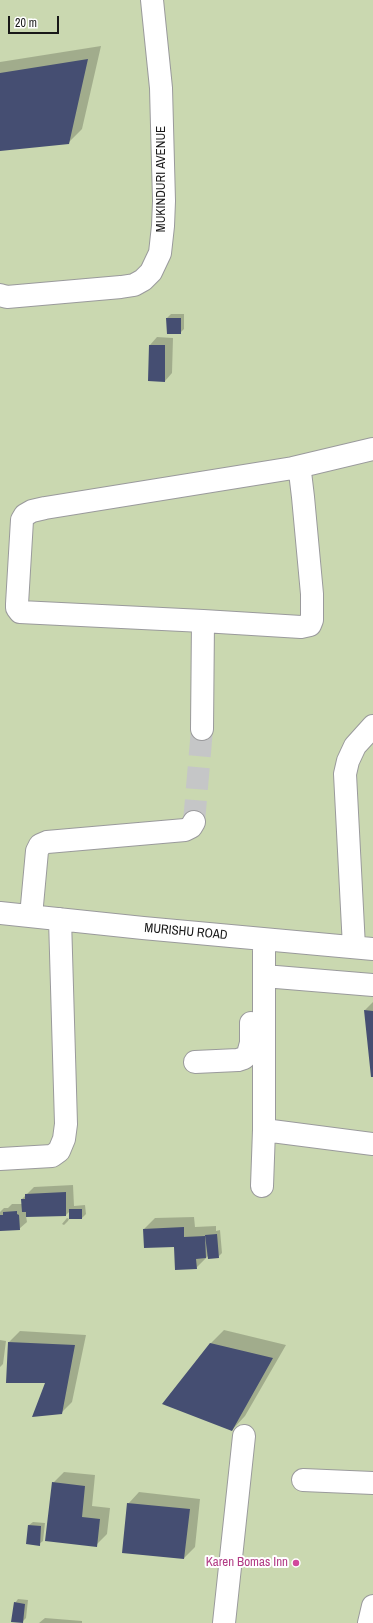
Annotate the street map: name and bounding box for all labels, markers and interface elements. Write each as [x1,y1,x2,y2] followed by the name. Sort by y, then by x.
[10,8,61,34] scale bar
[15,15,37,31] text: 20 m
[154,126,170,232] street label: MUKINDURI AVENUE
[144,921,228,943] street label: MURISHU ROAD
[206,1555,288,1571] place label: Karen Bomas Inn
[291,1558,301,1568] marker: Karen Bomas Inn

